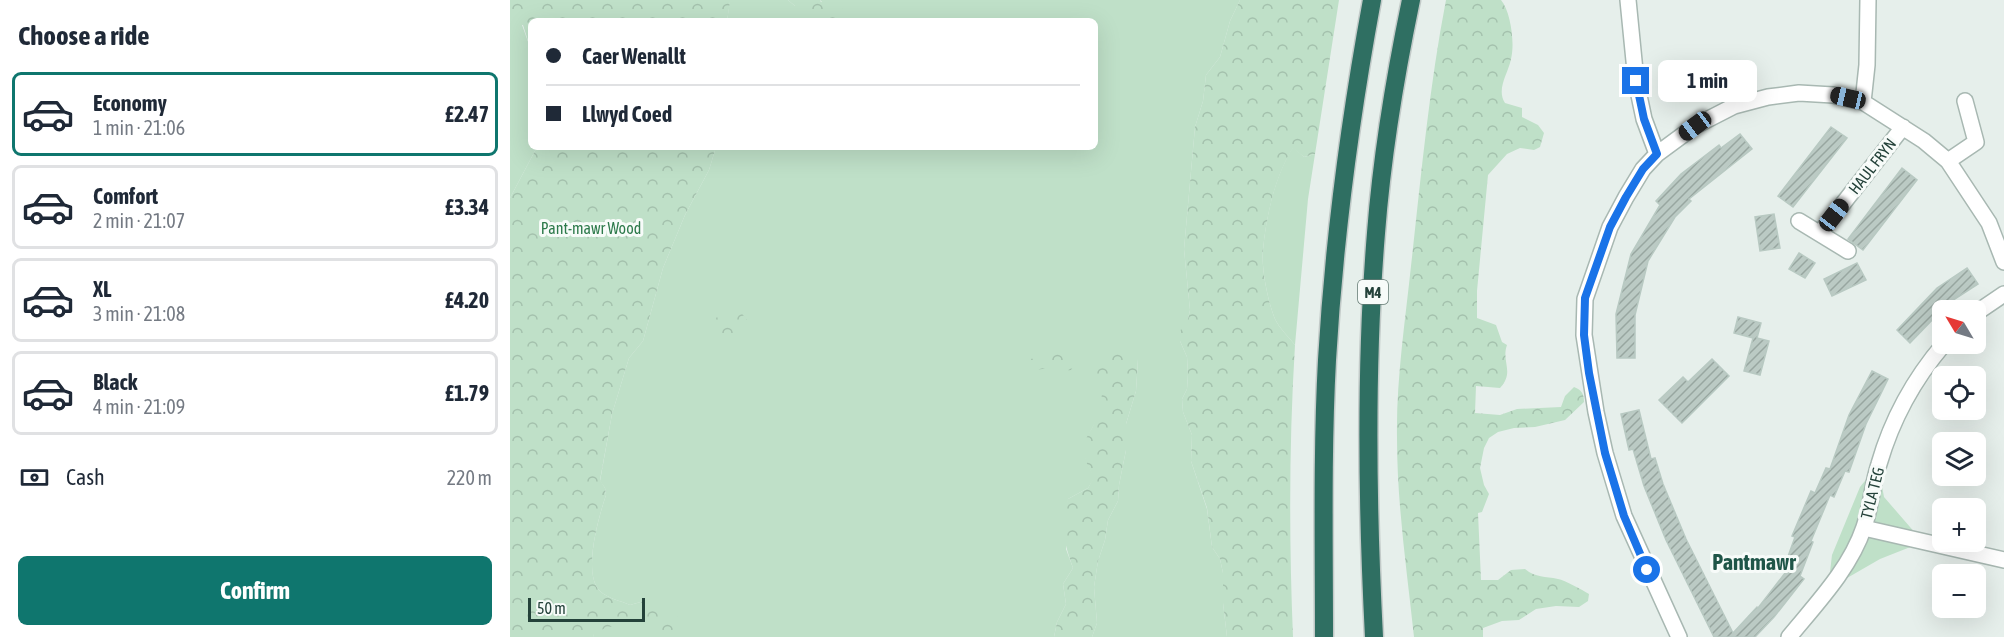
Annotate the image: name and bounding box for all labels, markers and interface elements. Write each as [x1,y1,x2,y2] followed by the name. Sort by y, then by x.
[18,20,150,51] text: Choose a ride
[582,43,686,69] text: Caer Wenallt
[1657,60,1756,102] callout: 1 min
[1622,67,1649,94] route end
[1687,69,1728,92] text: 1 min
[1828,85,1868,111] car
[21,87,75,141] icon: car
[93,90,167,116] text: Economy
[445,101,489,127] text: £2.47
[582,101,672,127] text: Llwyd Coed
[1675,108,1715,144] car
[93,116,185,139] text: 1 min · 21:06
[1845,135,1899,197] street label: HAUL FRYN
[21,180,75,234] icon: car
[93,183,158,209] text: Comfort
[445,194,489,220] text: £3.34
[1816,195,1852,235] car
[93,209,185,232] text: 2 min · 21:07
[541,219,641,237] park label: Pant-mawr Wood
[21,273,75,327] icon: car
[93,276,111,302] text: XL
[1358,280,1388,304] road number: M4
[445,287,489,313] text: £4.20
[1932,300,1986,354] north arrow
[1932,300,1986,618] map controls
[93,302,185,325] text: 3 min · 21:08
[21,366,75,420] icon: car
[1932,366,1986,420] button: locate
[93,369,137,395] text: Black
[445,380,489,406] text: £1.79
[93,395,185,418] text: 4 min · 21:09
[1932,432,1986,486] button: layers
[18,461,51,494] icon: cash
[66,464,105,490] text: Cash
[1857,465,1887,521] street label: TYLA TEG
[447,466,492,489] text: 220 m
[1932,498,1986,552] button: +
[1712,549,1796,575] district label: Pantmawr
[18,556,492,625] button: Confirm
[1633,556,1660,583] route start
[1932,564,1986,618] button: −
[528,595,645,622] scale bar
[537,599,566,617] text: 50 m

